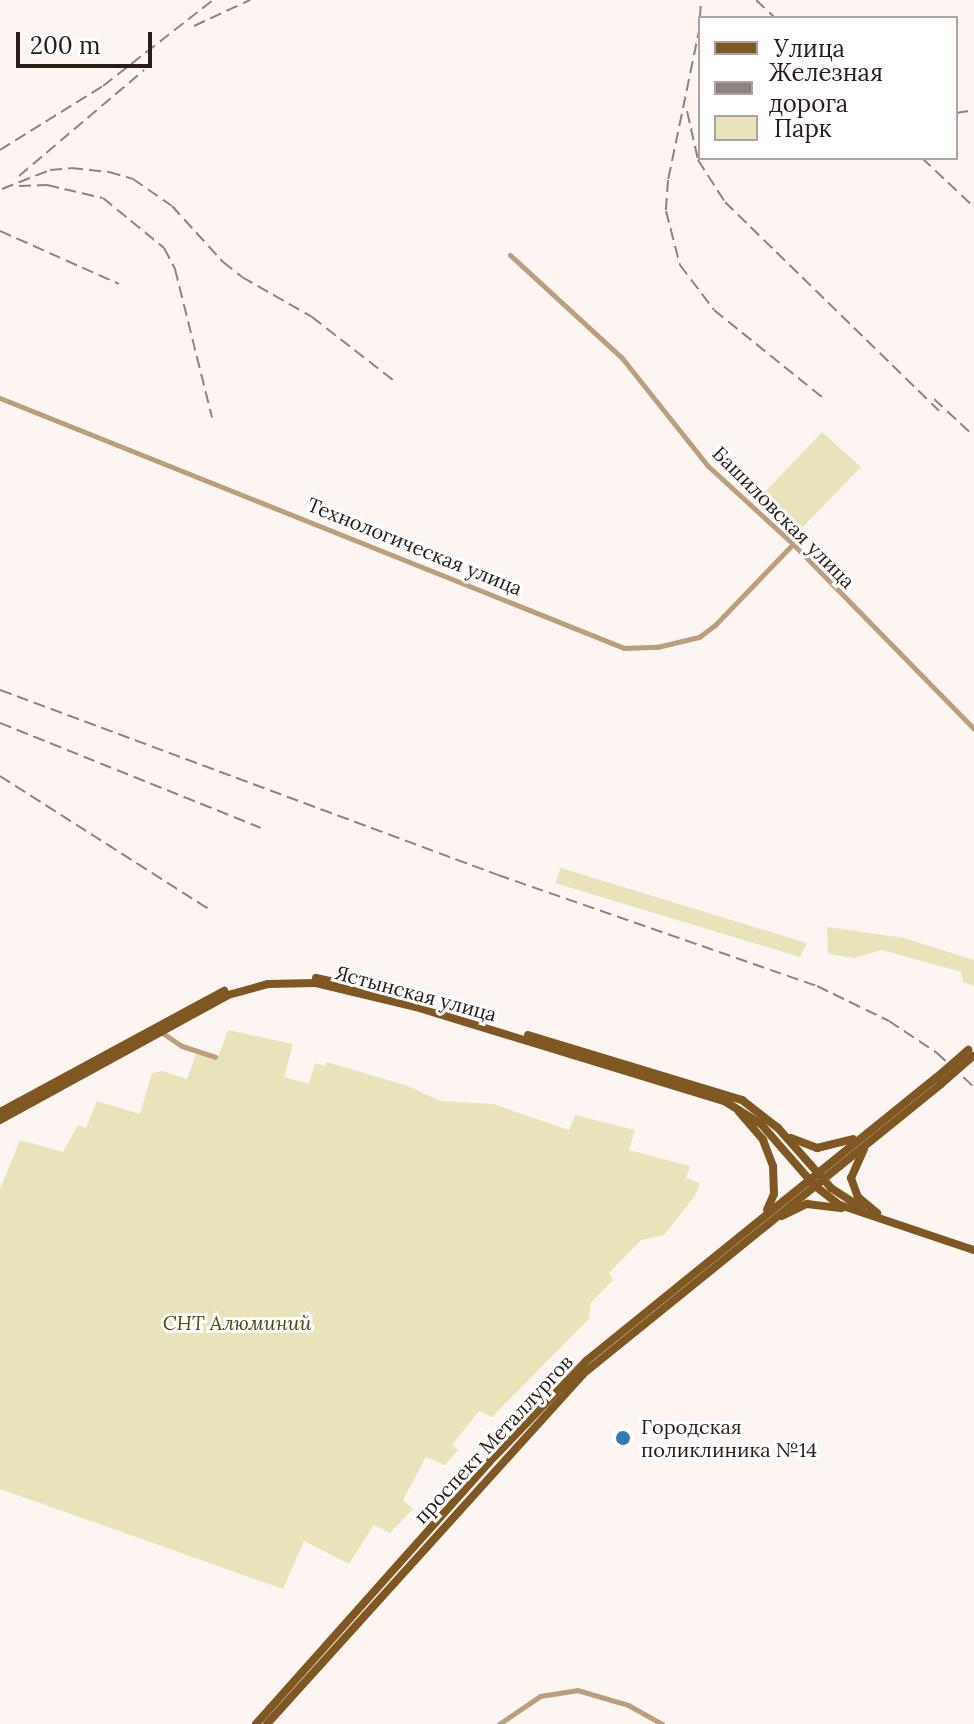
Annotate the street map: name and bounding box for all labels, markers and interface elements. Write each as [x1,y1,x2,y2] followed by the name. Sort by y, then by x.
[20,16,156,66] scale bar
[698,16,958,160] legend
[30,30,100,61] text: 200 m
[774,33,845,64] text: Улица
[769,57,883,119] text: Железная дорога
[774,113,832,144] text: Парк
[708,441,860,593] street label: Башиловская улица
[304,492,526,600] street label: Технологическая улица
[333,960,499,1026] street label: Ястынская улица
[163,1310,311,1334] park label: СНТ Алюминий
[409,1350,577,1528] street label: проспект Металлургов
[641,1414,817,1461] place label: Городская поликлиника №14
[612,1427,634,1449] marker: Городская поликлиника №14

